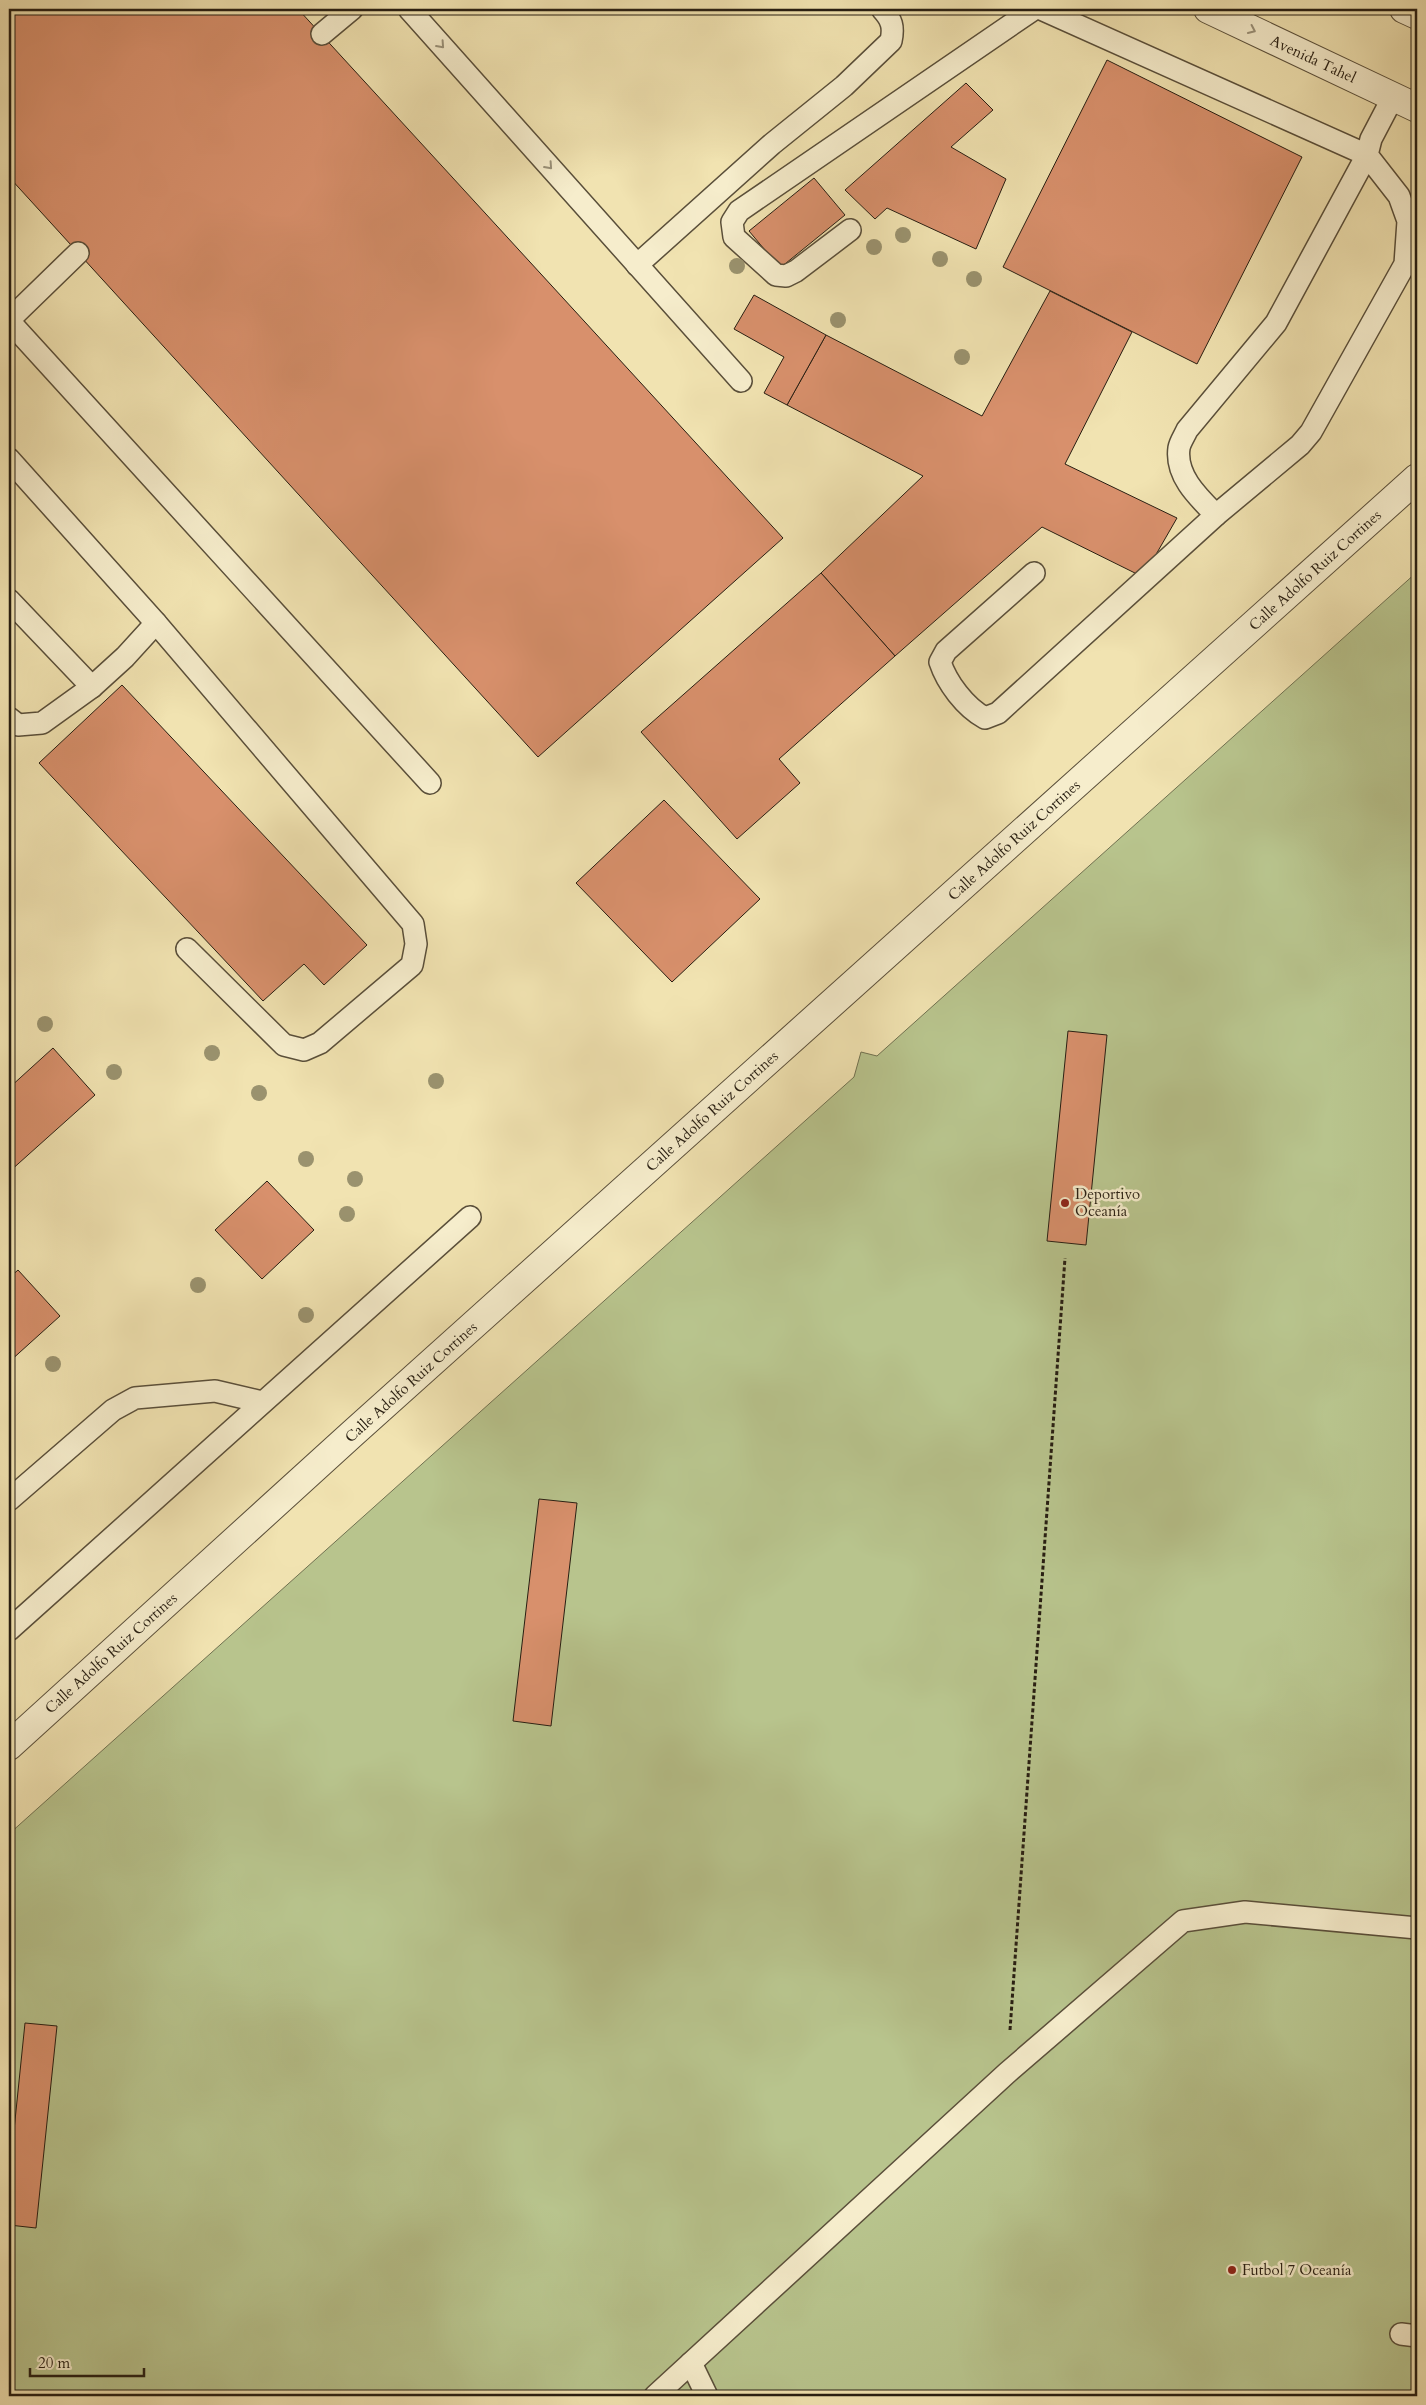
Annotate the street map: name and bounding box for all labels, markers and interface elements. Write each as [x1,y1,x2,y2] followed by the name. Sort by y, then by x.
[1247,23,1256,34] one-way arrow
[1267,30,1359,88] street label: Avenida Tahel
[435,40,444,49] one-way arrow
[544,161,553,170] one-way arrow
[1245,505,1385,635] street label: Calle Adolfo Ruiz Cortines
[944,775,1084,905] street label: Calle Adolfo Ruiz Cortines
[642,1046,782,1176] street label: Calle Adolfo Ruiz Cortines
[1075,1184,1140,1221] place label: Deportivo Oceanía
[1059,1197,1071,1209] marker: Deportivo Oceanía
[341,1317,481,1447] street label: Calle Adolfo Ruiz Cortines
[41,1588,181,1718] street label: Calle Adolfo Ruiz Cortines
[1242,2260,1352,2280] place label: Futbol 7 Oceanía
[1226,2264,1238,2276] marker: Futbol 7 Oceanía
[30,2345,144,2377] scale bar
[38,2353,70,2373] text: 20 m

